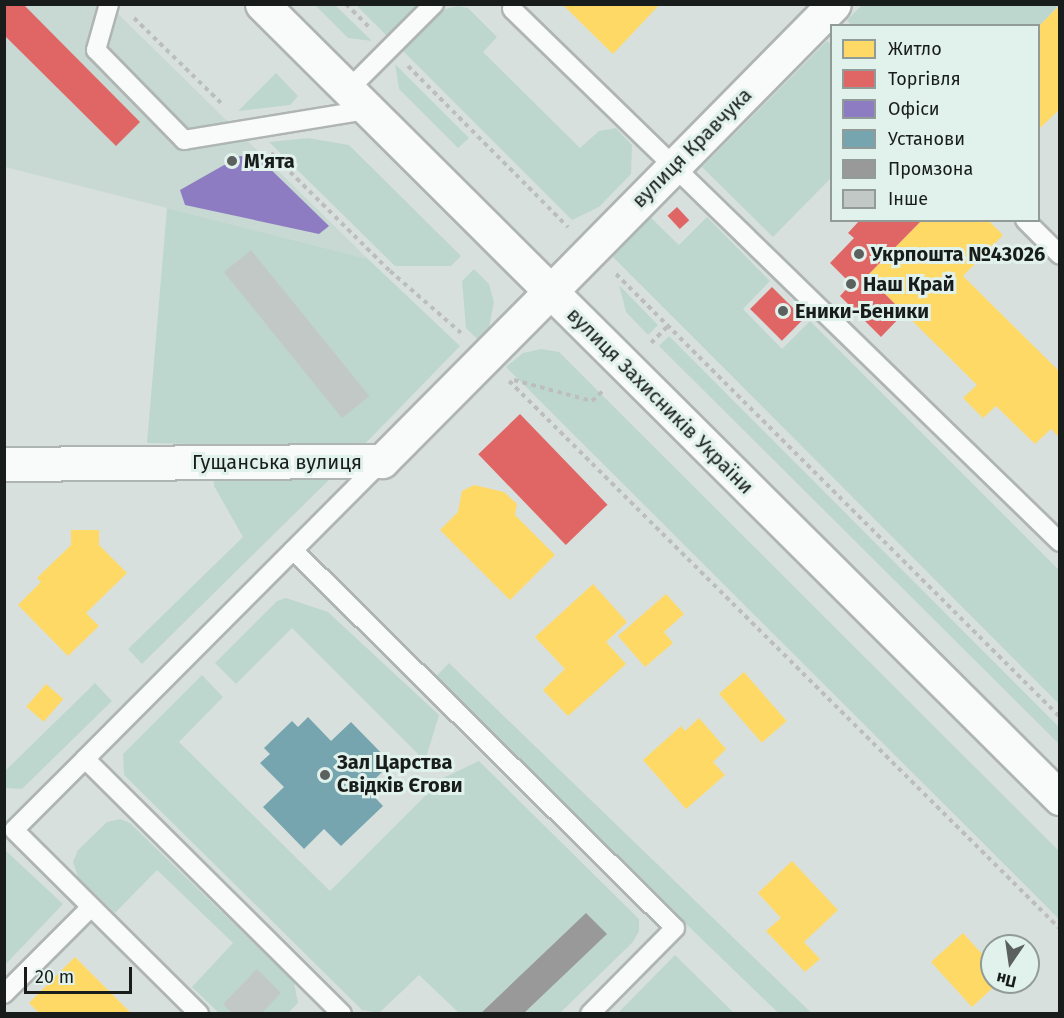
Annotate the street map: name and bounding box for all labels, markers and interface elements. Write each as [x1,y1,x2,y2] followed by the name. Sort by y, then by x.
[830,24,1040,222] legend
[888,38,942,60] text: Житло
[888,68,961,90] text: Торгівля
[627,83,757,213] street label: вулиця Кравчука
[888,98,940,120] text: Офіси
[888,128,965,150] text: Установи
[244,149,295,173] place label: М'ята
[225,154,239,168] marker: М'ята
[888,158,973,180] text: Промзона
[888,188,928,210] text: Інше
[871,242,1045,266] place label: Укрпошта №43026
[852,247,866,261] marker: Укрпошта №43026
[863,272,955,296] place label: Наш Край
[844,277,858,291] marker: Наш Край
[795,299,929,323] place label: Еники-Беники
[562,303,758,499] street label: вулиця Захисників України
[776,304,790,318] marker: Еники-Беники
[192,450,362,474] street label: Гущанська вулиця
[337,751,463,798] place label: Зал Царства Свідків Єгови
[318,768,332,782] marker: Зал Царства Свідків Єгови
[980,934,1040,994] north arrow
[27,955,135,993] scale bar
[35,966,74,988] text: 20 m
[994,969,1018,992] text: Пн

